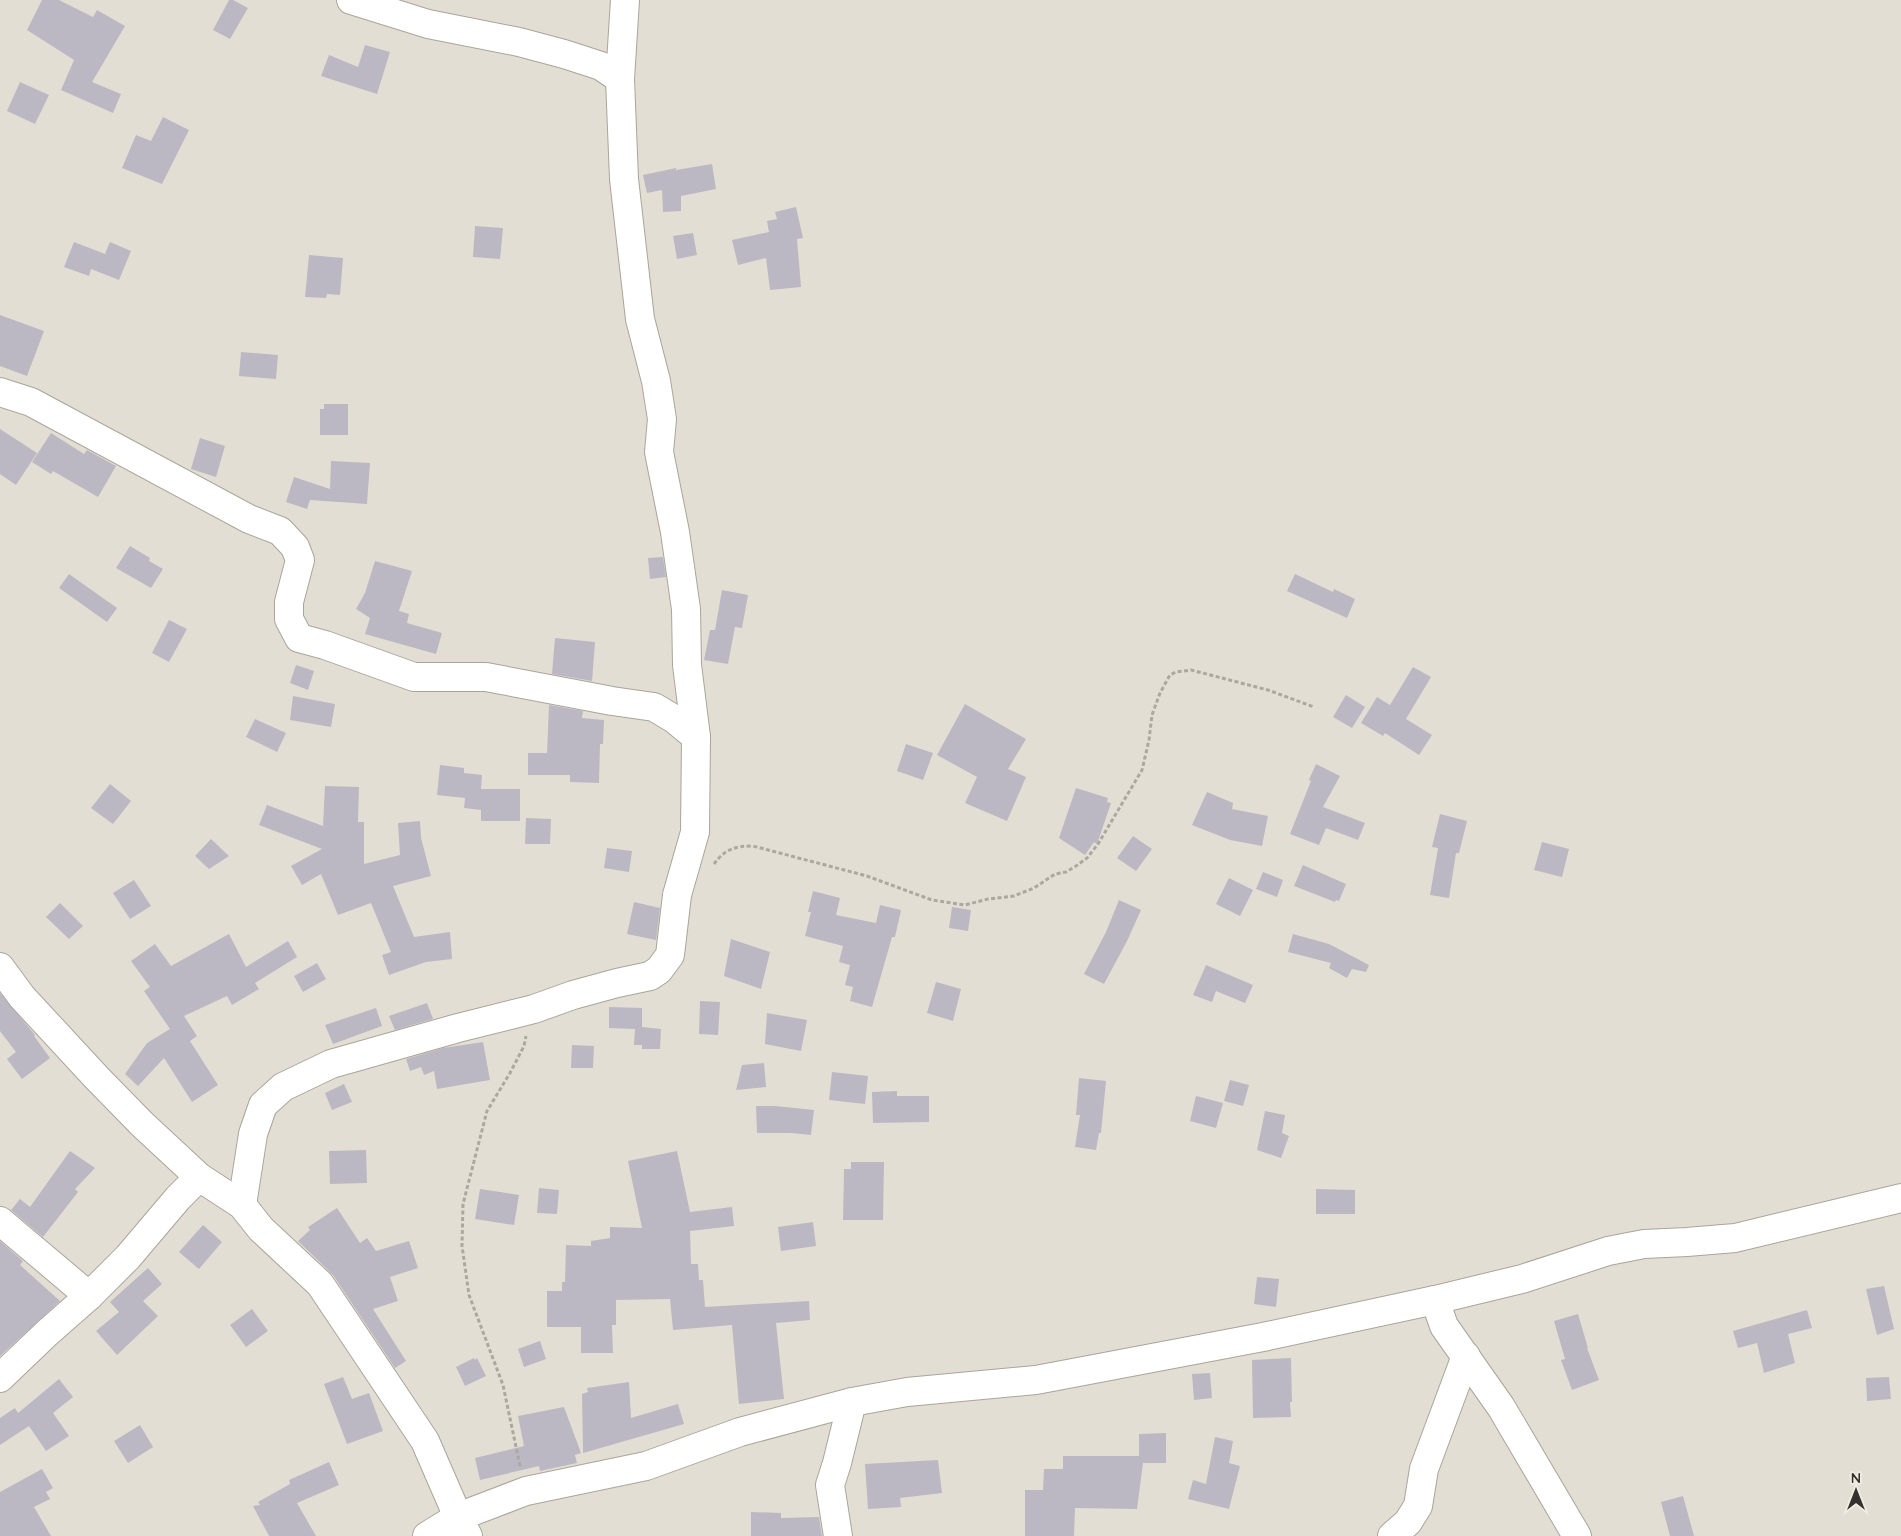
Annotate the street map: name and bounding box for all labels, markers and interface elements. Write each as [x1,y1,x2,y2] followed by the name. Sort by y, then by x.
[1831,1466,1881,1516] north arrow
[1851,1469,1861,1487] text: N

